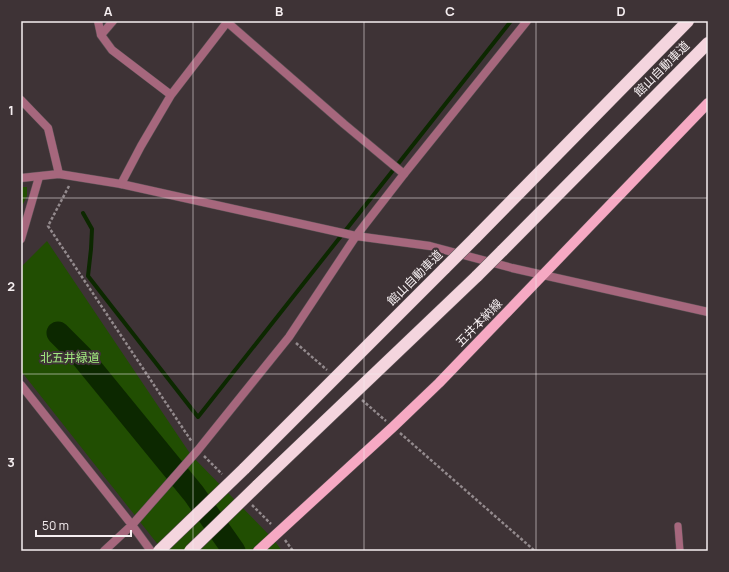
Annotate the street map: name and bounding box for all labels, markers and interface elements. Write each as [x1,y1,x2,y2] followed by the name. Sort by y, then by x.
[104,2,113,20] text: A
[275,2,283,20] text: B
[445,2,455,20] text: C
[616,2,626,20] text: D
[630,37,693,100] street label: 館山自動車道
[8,101,14,119] text: 1
[383,246,446,309] street label: 館山自動車道
[7,277,15,295] text: 2
[452,295,506,350] street label: 五井本納線
[40,349,100,366] park label: 北五井緑道
[7,453,15,471] text: 3
[36,512,131,538] scale bar
[42,517,69,534] text: 50 m

